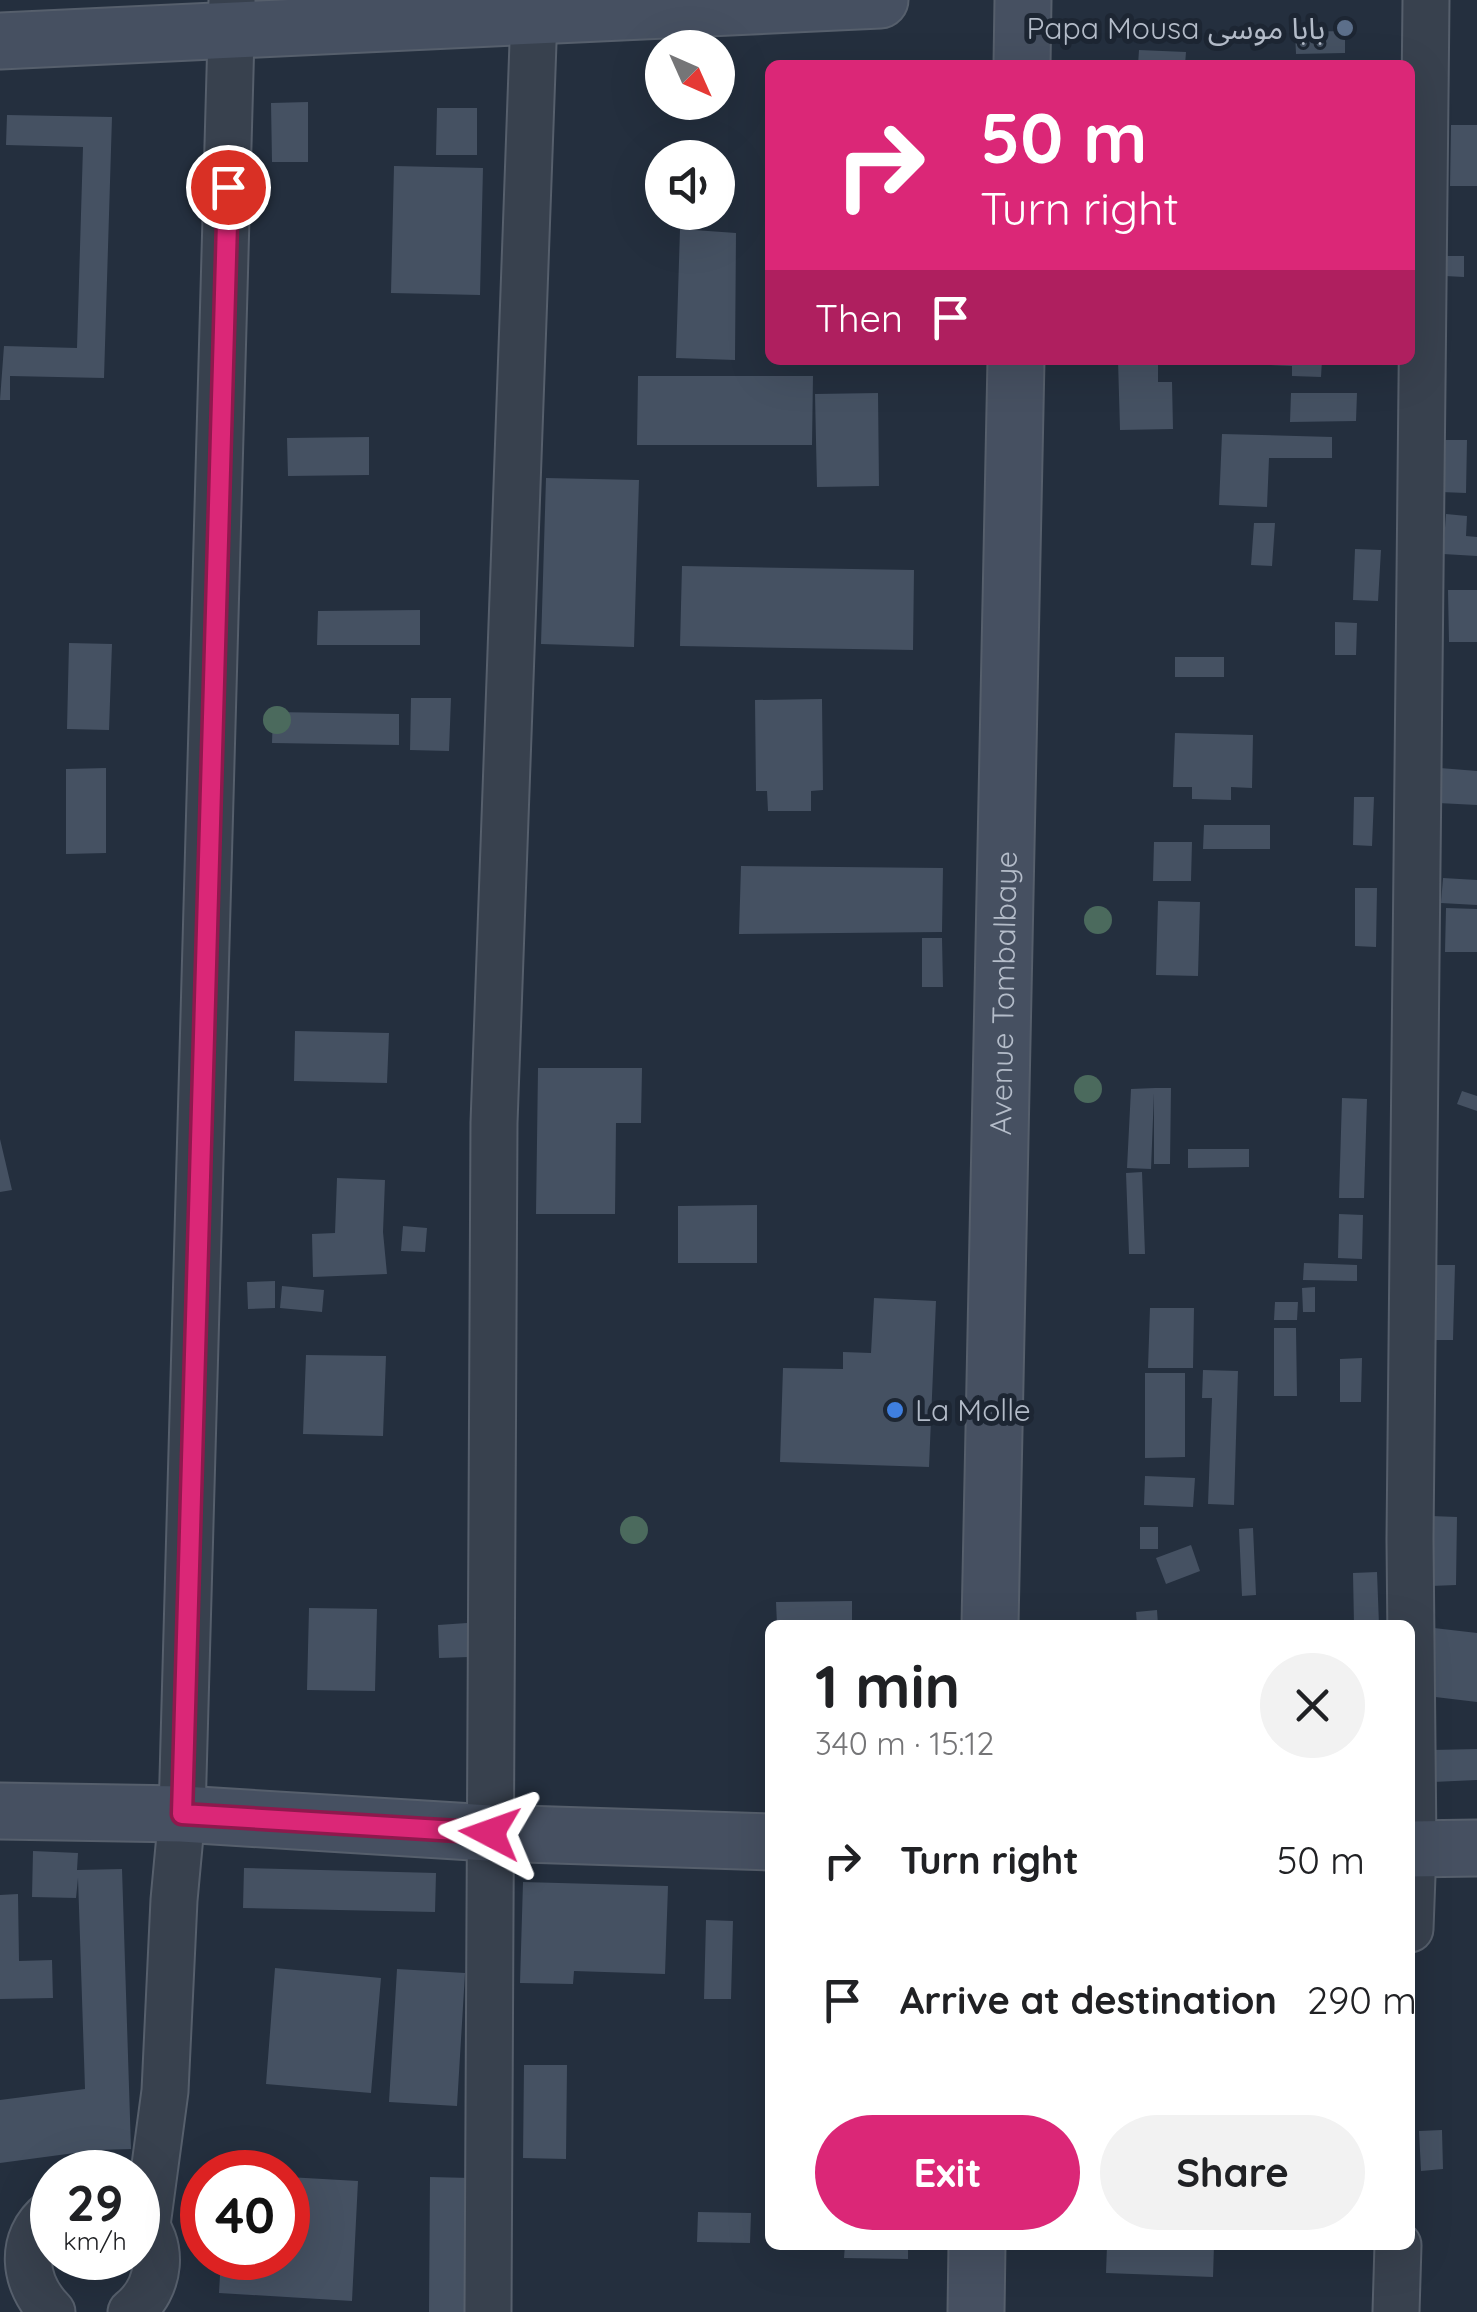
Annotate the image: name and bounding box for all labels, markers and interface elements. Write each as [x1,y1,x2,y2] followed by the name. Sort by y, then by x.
[1027,9,1325,47] place label: Papa Mousa بابا موسى
[1334,17,1356,39] marker: Papa Mousa بابا موسى
[645,30,735,120] north arrow
[645,30,735,230] map controls
[980,93,1147,181] text: 50 m
[815,100,945,230] icon: right
[645,140,735,230] button: sound
[186,145,271,230] pin
[201,160,256,215] icon: arrive
[980,180,1179,236] text: Turn right
[923,290,978,345] icon: arrive
[815,294,903,342] text: Then
[981,851,1025,1136] street label: Avenue Tombalbaye
[915,1391,1031,1429] place label: La Molle
[884,1399,906,1421] marker: La Molle
[815,1648,960,1723] text: 1 min
[1260,1653,1365,1758] button: close
[815,1723,994,1763] text: 340 m · 15:12
[438,1781,542,1885] position arrow
[815,1833,870,1888] icon: right
[900,1836,1079,1884] text: Turn right
[1277,1836,1365,1884] text: 50 m
[815,1973,870,2028] icon: arrive
[900,1976,1277,2024] text: Arrive at destination
[1307,1976,1417,2024] text: 290 m
[815,2115,1080,2230] button: Exit
[1100,2115,1365,2230] button: Share
[180,2150,310,2280] speed limit sign: 40
[67,2171,123,2234] text: 29
[63,2225,127,2256] text: km/h

